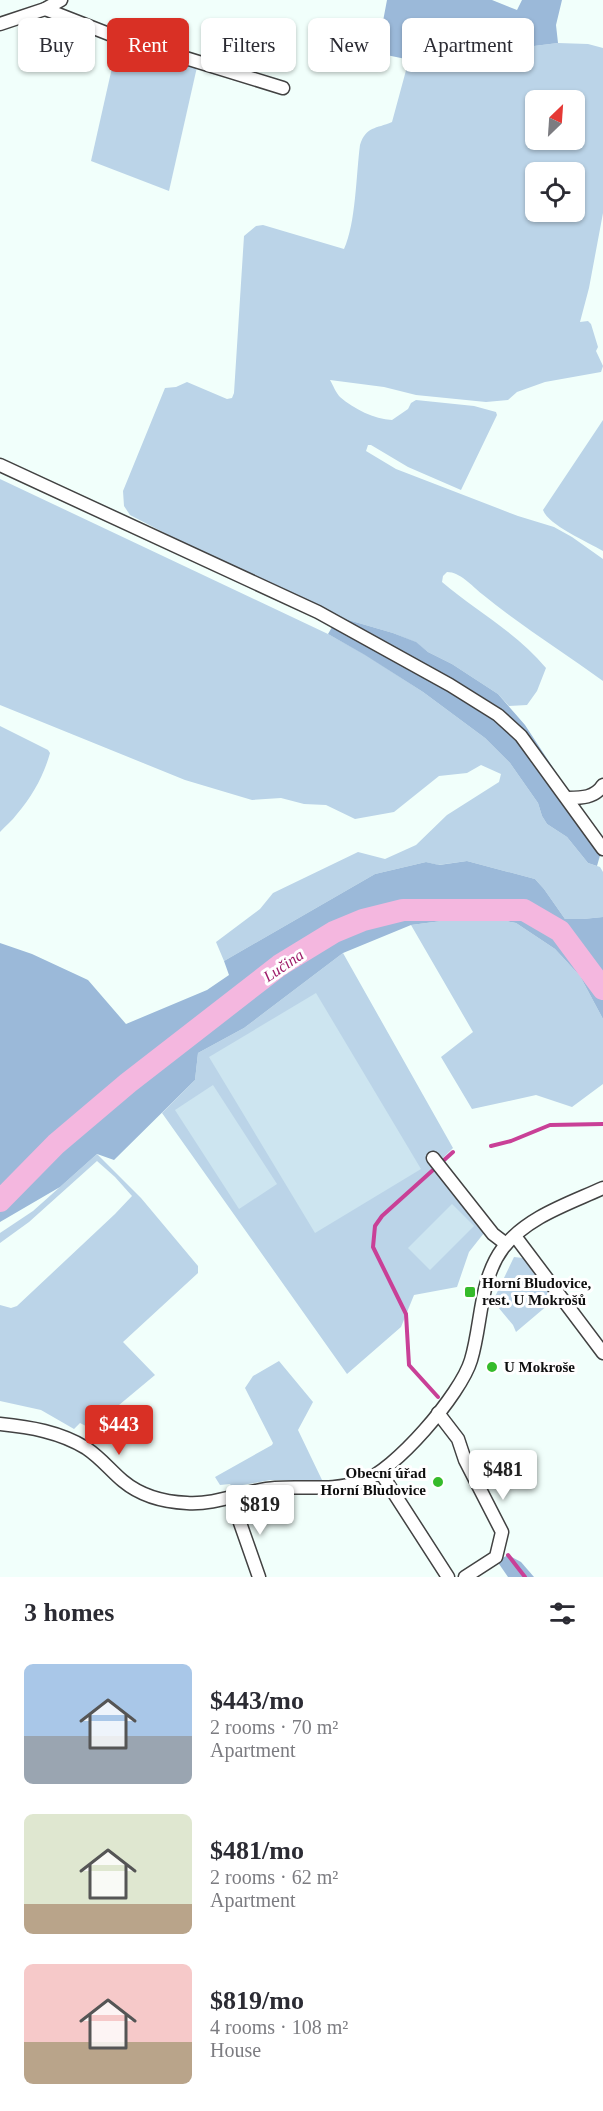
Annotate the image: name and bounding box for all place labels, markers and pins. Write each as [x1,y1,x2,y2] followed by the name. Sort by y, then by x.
[482,1275,591,1308] place label: Horní Bludovice, rest. U Mokrošů
[463,1285,477,1299] marker: Horní Bludovice, rest. U Mokrošů
[504,1359,575,1375] place label: U Mokroše
[485,1360,499,1374] marker: U Mokroše
[83,1405,155,1456] pin: $443
[467,1450,539,1501] pin: $481
[321,1465,427,1498] place label: Obecní úřad Horní Bludovice
[431,1475,445,1489] marker: Obecní úřad Horní Bludovice
[224,1485,296,1536] pin: $819

